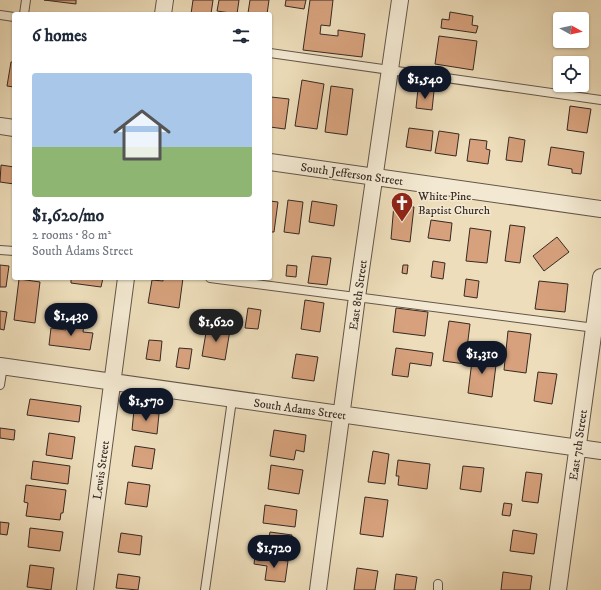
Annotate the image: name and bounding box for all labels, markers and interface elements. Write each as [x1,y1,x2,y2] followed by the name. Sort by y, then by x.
[553,12,589,48] north arrow
[553,12,589,92] map controls
[32,25,87,47] text: 6 homes
[230,25,252,47] icon: filters
[553,56,589,92] button: locate
[392,66,458,100] pin: $1,540
[407,71,443,87] text: $1,540
[106,99,178,171] icon: home
[300,160,404,189] street label: South Jefferson Street
[417,189,491,218] place label: White Pine Baptist Church
[389,190,415,223] church icon: White Pine Baptist Church
[32,205,104,227] text: $1,620/mo
[32,227,111,243] text: 2 rooms · 80 m²
[32,243,133,259] text: South Adams Street
[346,259,371,331] street label: East 8th Street
[38,303,104,337] pin: $1,430
[54,308,88,324] text: $1,430
[183,309,249,343] pin: $1,620
[198,314,234,330] text: $1,620
[449,341,515,375] pin: $1,310
[466,346,498,362] text: $1,310
[113,388,179,422] pin: $1,570
[128,393,164,409] text: $1,570
[253,396,347,423] street label: South Adams Street
[566,409,591,481] street label: East 7th Street
[90,439,113,500] street label: Lewis Street
[241,535,307,569] pin: $1,720
[257,540,291,556] text: $1,720

